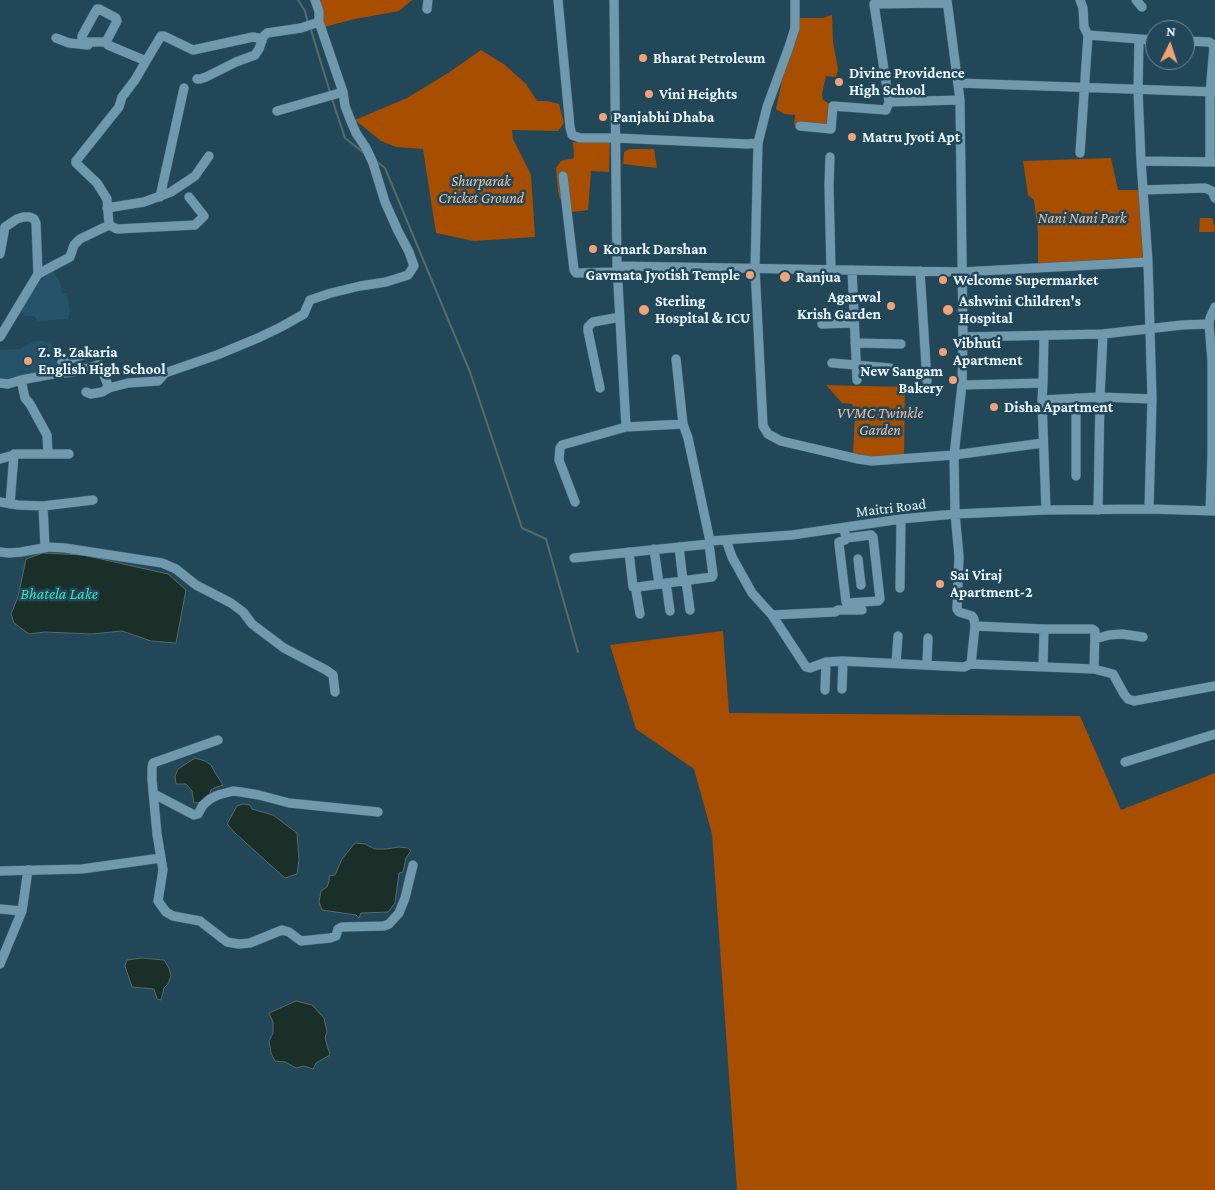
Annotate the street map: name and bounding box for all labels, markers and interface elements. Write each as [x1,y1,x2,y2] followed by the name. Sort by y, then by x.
[1145,20,1195,70] north arrow
[1166,23,1176,39] text: N
[653,49,765,67] place label: Bharat Petroleum
[637,52,649,64] marker: Bharat Petroleum
[849,64,965,99] place label: Divine Providence High School
[833,76,845,88] marker: Divine Providence High School
[659,85,737,103] place label: Vini Heights
[643,88,655,100] marker: Vini Heights
[613,108,714,126] place label: Panjabhi Dhaba
[597,111,609,123] marker: Panjabhi Dhaba
[862,128,960,146] place label: Matru Jyoti Apt
[846,131,858,143] marker: Matru Jyoti Apt
[438,172,524,207] park label: Shurparak Cricket Ground
[1038,209,1126,227] park label: Nani Nani Park
[603,240,707,258] place label: Konark Darshan
[587,243,599,255] marker: Konark Darshan
[585,266,740,284] place label: Gavmata Jyotish Temple
[796,268,841,286] place label: Ranjua
[744,269,756,281] marker: Gavmata Jyotish Temple
[778,270,792,284] marker: Ranjua
[953,271,1098,289] place label: Welcome Supermarket
[937,274,949,286] marker: Welcome Supermarket
[797,288,881,323] place label: Agarwal Krish Garden
[655,292,750,327] place label: Sterling Hospital & ICU
[959,292,1081,327] place label: Ashwini Children's Hospital
[885,300,897,312] marker: Agarwal Krish Garden
[637,303,651,317] marker: Sterling Hospital & ICU
[941,303,955,317] marker: Ashwini Children's Hospital
[953,334,1023,369] place label: Vibhuti Apartment
[38,343,166,378] place label: Z. B. Zakaria English High School
[937,346,949,358] marker: Vibhuti Apartment
[22,355,34,367] marker: Z. B. Zakaria English High School
[860,362,943,397] place label: New Sangam Bakery
[947,374,959,386] marker: New Sangam Bakery
[1004,398,1113,416] place label: Disha Apartment
[988,401,1000,413] marker: Disha Apartment
[837,404,923,439] park label: VVMC Twinkle Garden
[855,495,927,521] street label: Maitri Road
[950,566,1033,601] place label: Sai Viraj Apartment-2
[934,578,946,590] marker: Sai Viraj Apartment-2
[20,584,98,604] water label: Bhatela Lake

